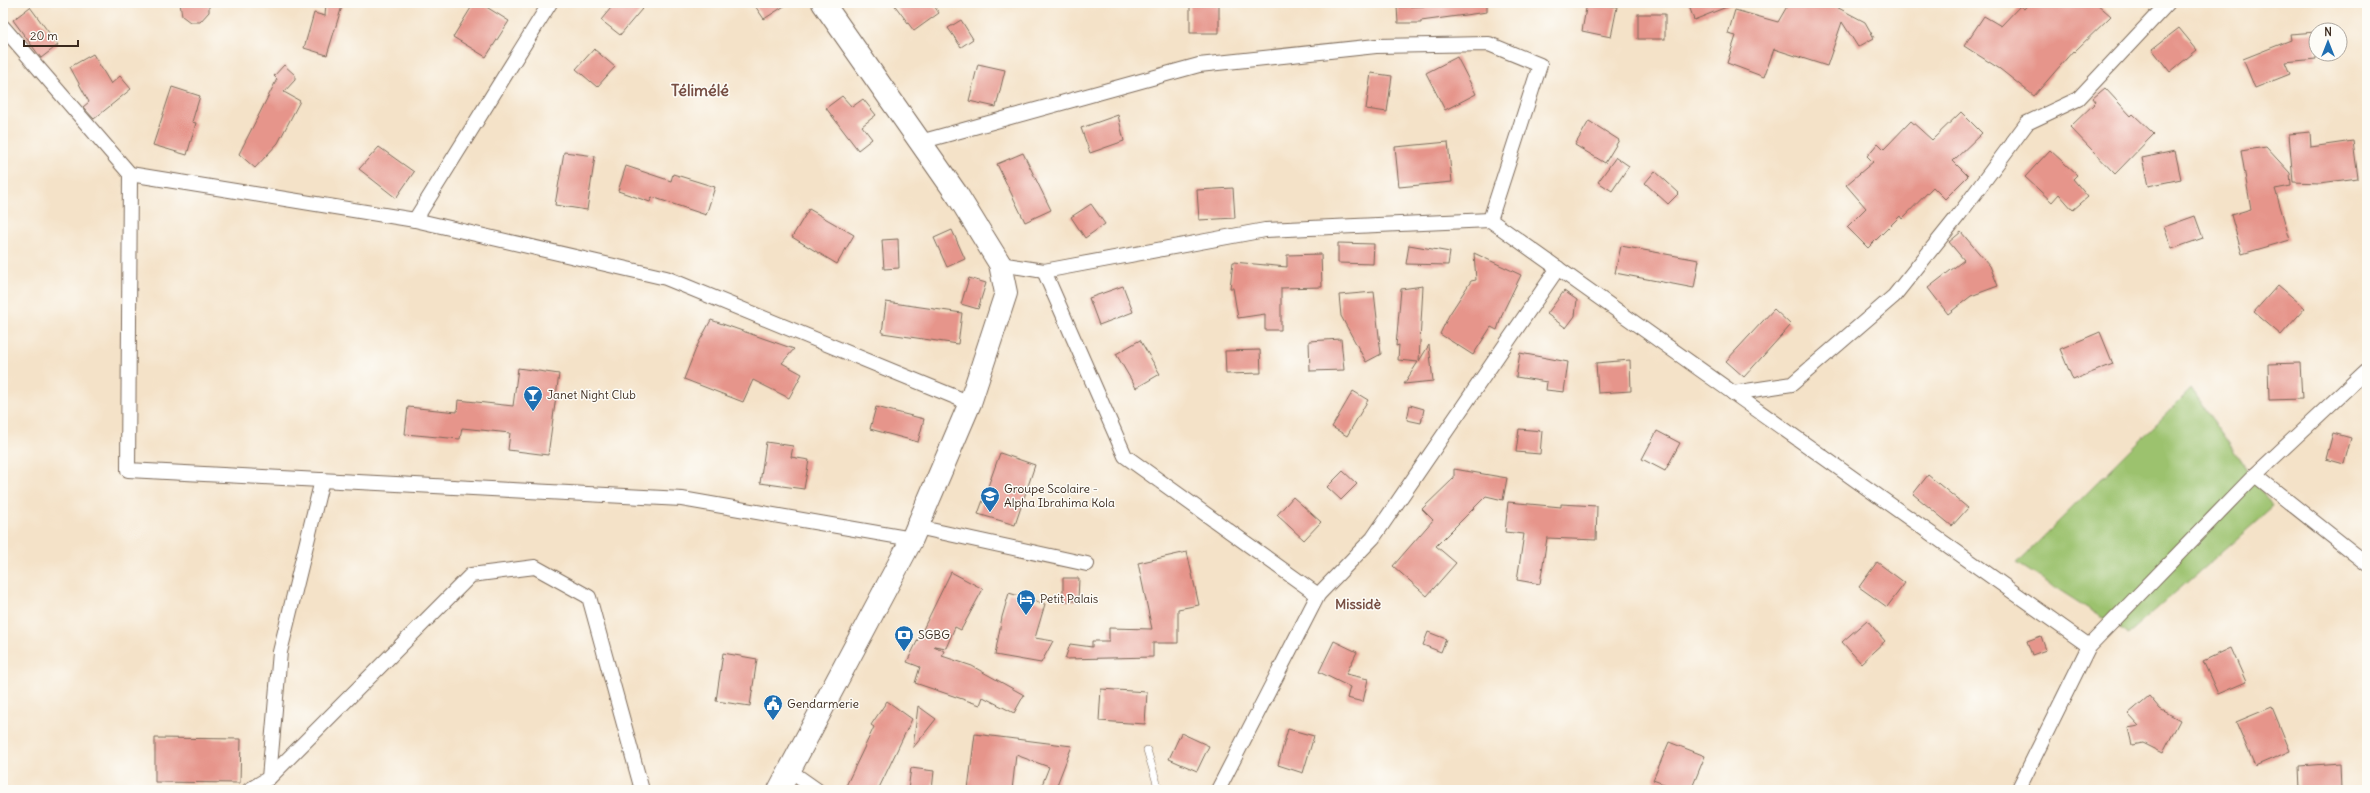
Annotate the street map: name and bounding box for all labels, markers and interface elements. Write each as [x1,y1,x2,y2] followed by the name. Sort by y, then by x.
[24,22,78,48] scale bar
[2308,22,2348,62] north arrow
[2324,25,2332,39] text: N
[30,28,58,43] text: 20 m
[671,80,729,100] district label: Télimélé
[522,384,544,412] bar icon: Janet Night Club
[547,387,636,402] place label: Janet Night Club
[1004,481,1115,510] place label: Groupe Scolaire - Alpha Ibrahima Kola
[979,485,1001,513] school or university icon: Groupe Scolaire - Alpha Ibrahima Kola
[1015,588,1037,616] hotel icon: Petit Palais
[1040,591,1098,606] place label: Petit Palais
[1335,595,1381,613] district label: Missidè
[893,624,915,652] bank icon: SGBG
[918,627,950,642] place label: SGBG
[762,693,784,721] public building icon: Gendarmerie
[787,696,859,711] place label: Gendarmerie

